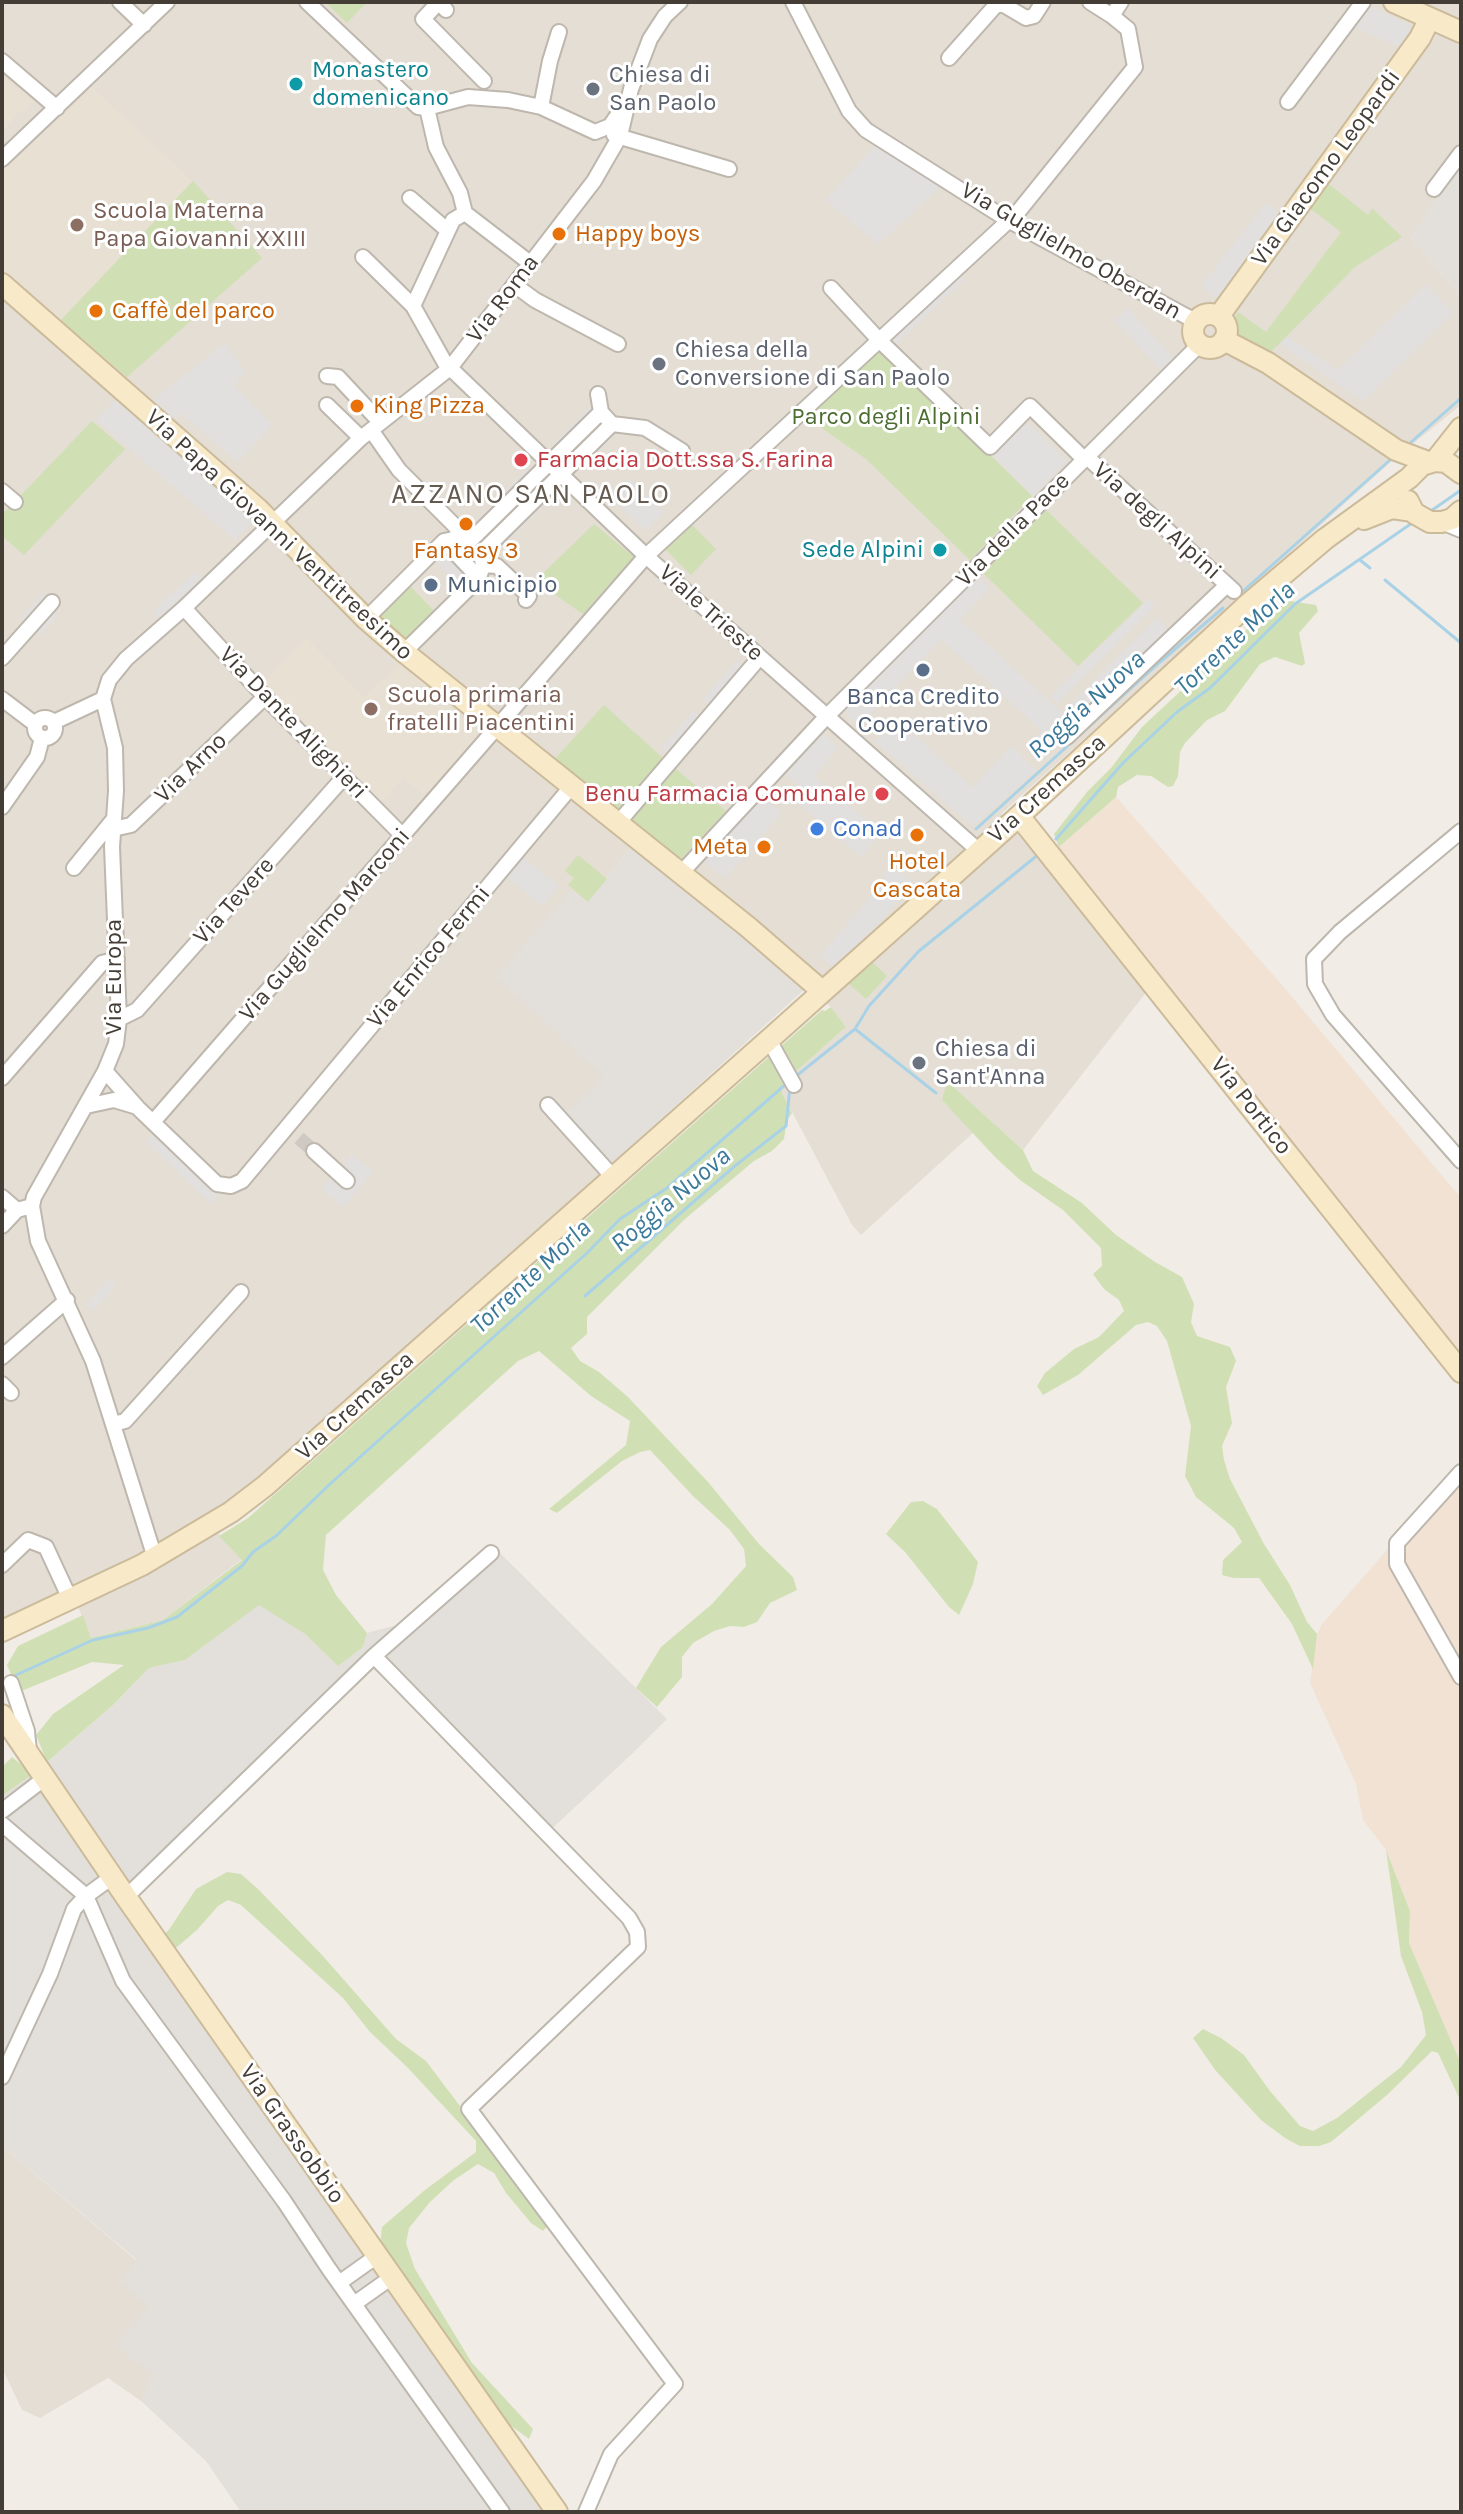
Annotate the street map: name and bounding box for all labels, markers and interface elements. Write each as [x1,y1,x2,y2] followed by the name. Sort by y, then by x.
[312,56,449,112] place label: Monastero domenicano
[609,61,716,117] place label: Chiesa di San Paolo
[1245,64,1407,272] street label: Via Giacomo Leopardi
[287,75,305,93] marker: Monastero domenicano
[584,80,602,98] marker: Chiesa di San Paolo
[956,176,1186,326] street label: Via Guglielmo Oberdan
[93,197,306,253] place label: Scuola Materna Papa Giovanni XXIII
[68,216,86,234] marker: Scuola Materna Papa Giovanni XXIII
[575,220,700,248] place label: Happy boys
[550,225,568,243] marker: Happy boys
[460,249,546,349] street label: Via Roma
[112,297,275,325] place label: Caffè del parco
[87,302,105,320] marker: Caffè del parco
[675,336,950,392] place label: Chiesa della Conversione di San Paolo
[650,355,668,373] marker: Chiesa della Conversione di San Paolo
[373,392,485,420] place label: King Pizza
[348,397,366,415] marker: King Pizza
[139,403,419,667] street label: Via Papa Giovanni Ventitreesimo
[791,403,981,431] park label: Parco degli Alpini
[537,446,834,474] place label: Farmacia Dott.ssa S. Farina
[512,451,530,469] marker: Farmacia Dott.ssa S. Farina
[1087,456,1227,586] street label: Via degli Alpini
[950,467,1076,593] street label: Via della Pace
[391,478,671,512] district label: AZZANO SAN PAOLO
[457,515,475,533] marker: Fantasy 3
[802,536,924,564] place label: Sede Alpini
[413,537,519,565] place label: Fantasy 3
[931,541,949,559] marker: Sede Alpini
[653,558,769,668] street label: Viale Trieste
[447,571,557,599] place label: Municipio
[1168,575,1302,703] water label: Torrente Morla
[422,576,440,594] marker: Municipio
[213,641,373,805] street label: Via Dante Alighieri
[1022,644,1152,766] water label: Roggia Nuova
[914,661,932,679] marker: Banca Credito Cooperativo
[387,681,575,737] place label: Scuola primaria fratelli Piacentini
[846,683,1000,739] place label: Banca Credito Cooperativo
[362,700,380,718] marker: Scuola primaria fratelli Piacentini
[149,727,233,809] street label: Via Arno
[982,728,1112,850] street label: Via Cremasca
[584,780,866,808] place label: Benu Farmacia Comunale
[873,785,891,803] marker: Benu Farmacia Comunale
[833,815,903,843] place label: Conad
[808,820,826,838] marker: Conad
[233,822,417,1028] street label: Via Guglielmo Marconi
[908,826,926,844] marker: Hotel Cascata
[693,833,748,861] place label: Meta
[755,838,773,856] marker: Meta
[873,848,961,904] place label: Hotel Cascata
[187,851,281,951] street label: Via Tevere
[361,880,497,1034] street label: Via Enrico Fermi
[100,919,128,1035] street label: Via Europa
[935,1035,1045,1091] place label: Chiesa di Sant'Anna
[1204,1051,1298,1161] street label: Via Portico
[910,1054,928,1072] marker: Chiesa di Sant'Anna
[605,1141,737,1259] water label: Roggia Nuova
[464,1213,598,1341] water label: Torrente Morla
[290,1345,420,1467] street label: Via Cremasca
[233,2059,351,2209] street label: Via Grassobbio

